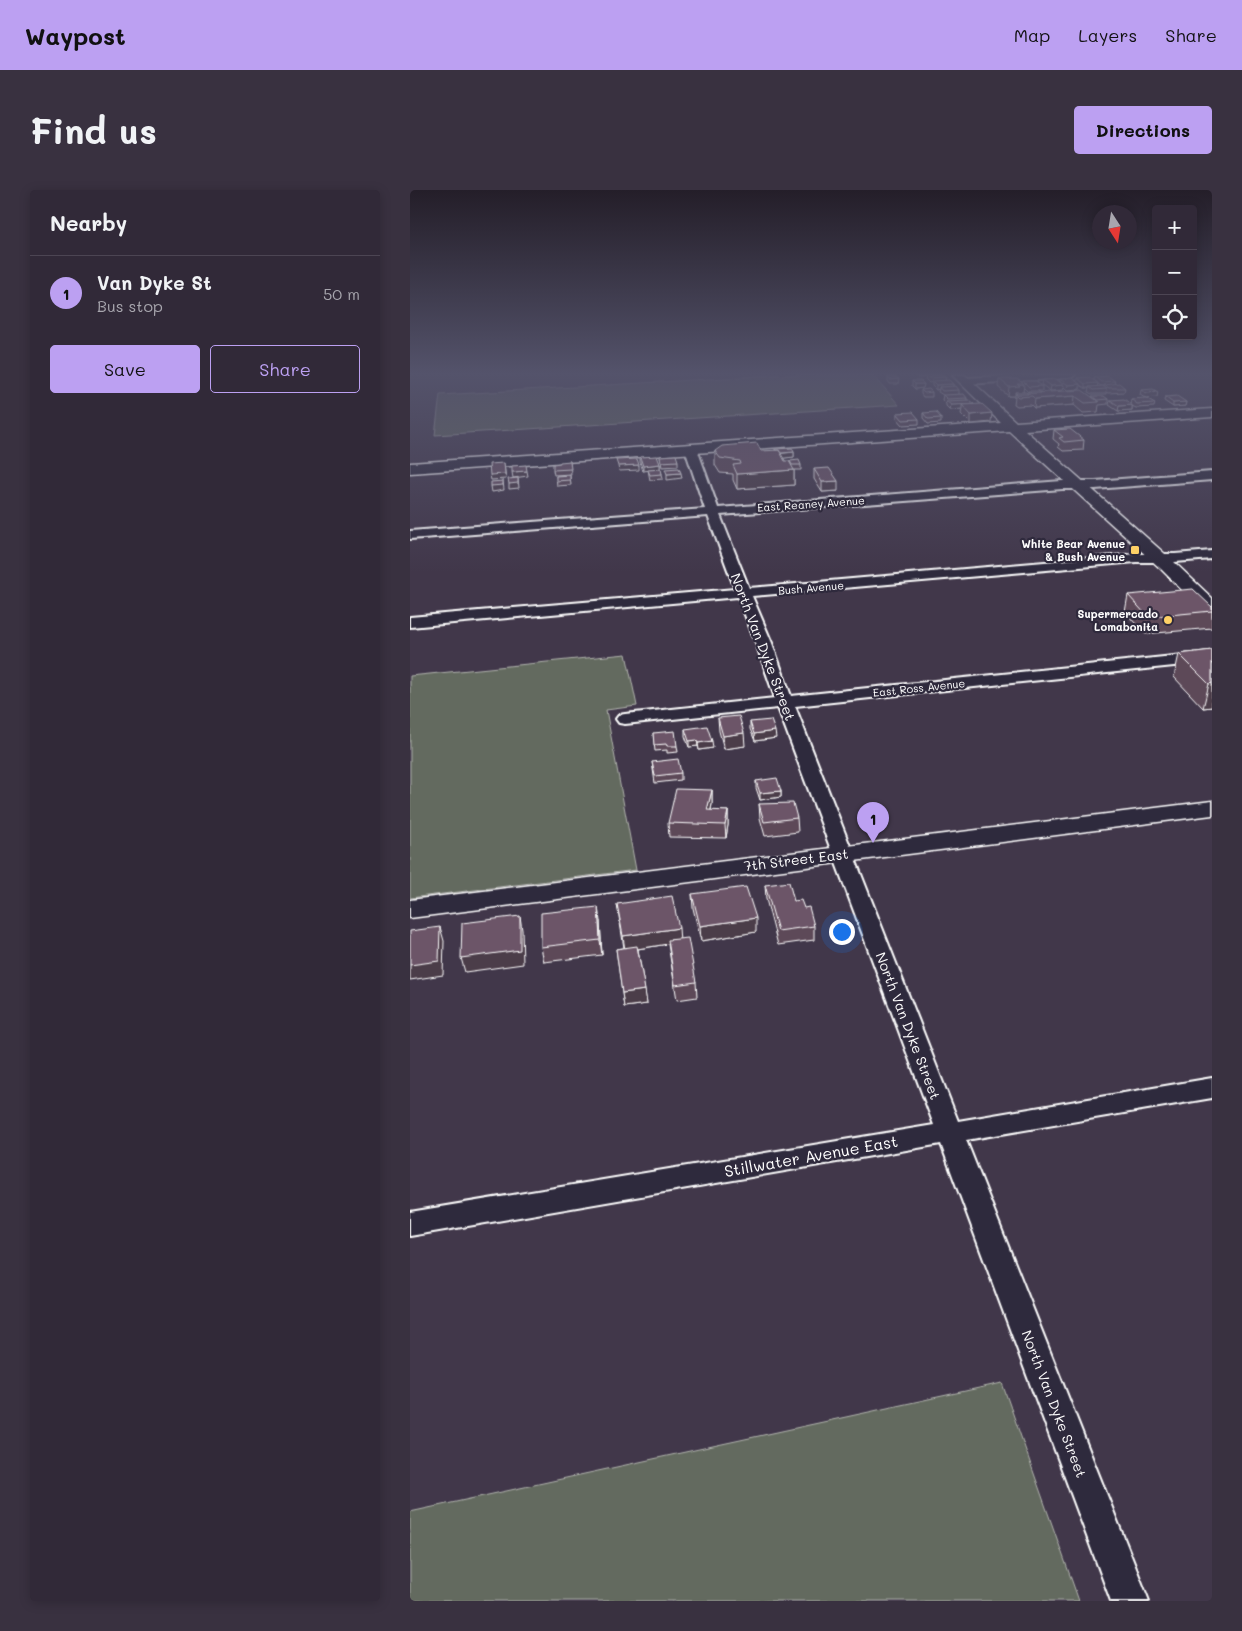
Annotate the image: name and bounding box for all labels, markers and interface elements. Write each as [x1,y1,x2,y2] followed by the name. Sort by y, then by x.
[25,20,126,51] text: Waypost
[1014,23,1050,47] text: Map
[1078,23,1137,47] text: Layers
[1165,23,1217,47] text: Share
[1074,106,1212,154] button: Directions
[30,107,157,153] text: Find us
[1092,205,1137,250] north arrow
[1152,205,1197,340] map controls
[1152,205,1197,250] button: +
[50,209,127,236] text: Nearby
[1152,250,1197,295] button: −
[97,270,212,295] text: Van Dyke St
[62,283,70,304] text: 1
[323,283,360,304] text: 50 m
[97,295,163,316] text: Bus stop
[1152,295,1197,340] button: locate
[50,345,200,393] button: Save
[210,345,360,393] button: Share
[757,492,865,515] street label: East Reaney Avenue
[1021,536,1125,564] place label: White Bear Avenue & Bush Avenue
[1129,544,1141,556] marker: White Bear Avenue & Bush Avenue
[727,570,800,723] street label: North Van Dyke Street
[777,577,845,598] street label: Bush Avenue
[1078,606,1158,634] place label: Supermercado Lomabonita
[1162,614,1174,626] marker: Supermercado Lomabonita
[872,675,966,700] street label: East Ross Avenue
[857,802,889,843] pin: 1
[743,844,849,875] street label: 7th Street East
[829,919,855,945] your location
[872,949,945,1102] street label: North Van Dyke Street
[722,1130,899,1181] street label: Stillwater Avenue East
[1018,1327,1091,1480] street label: North Van Dyke Street

